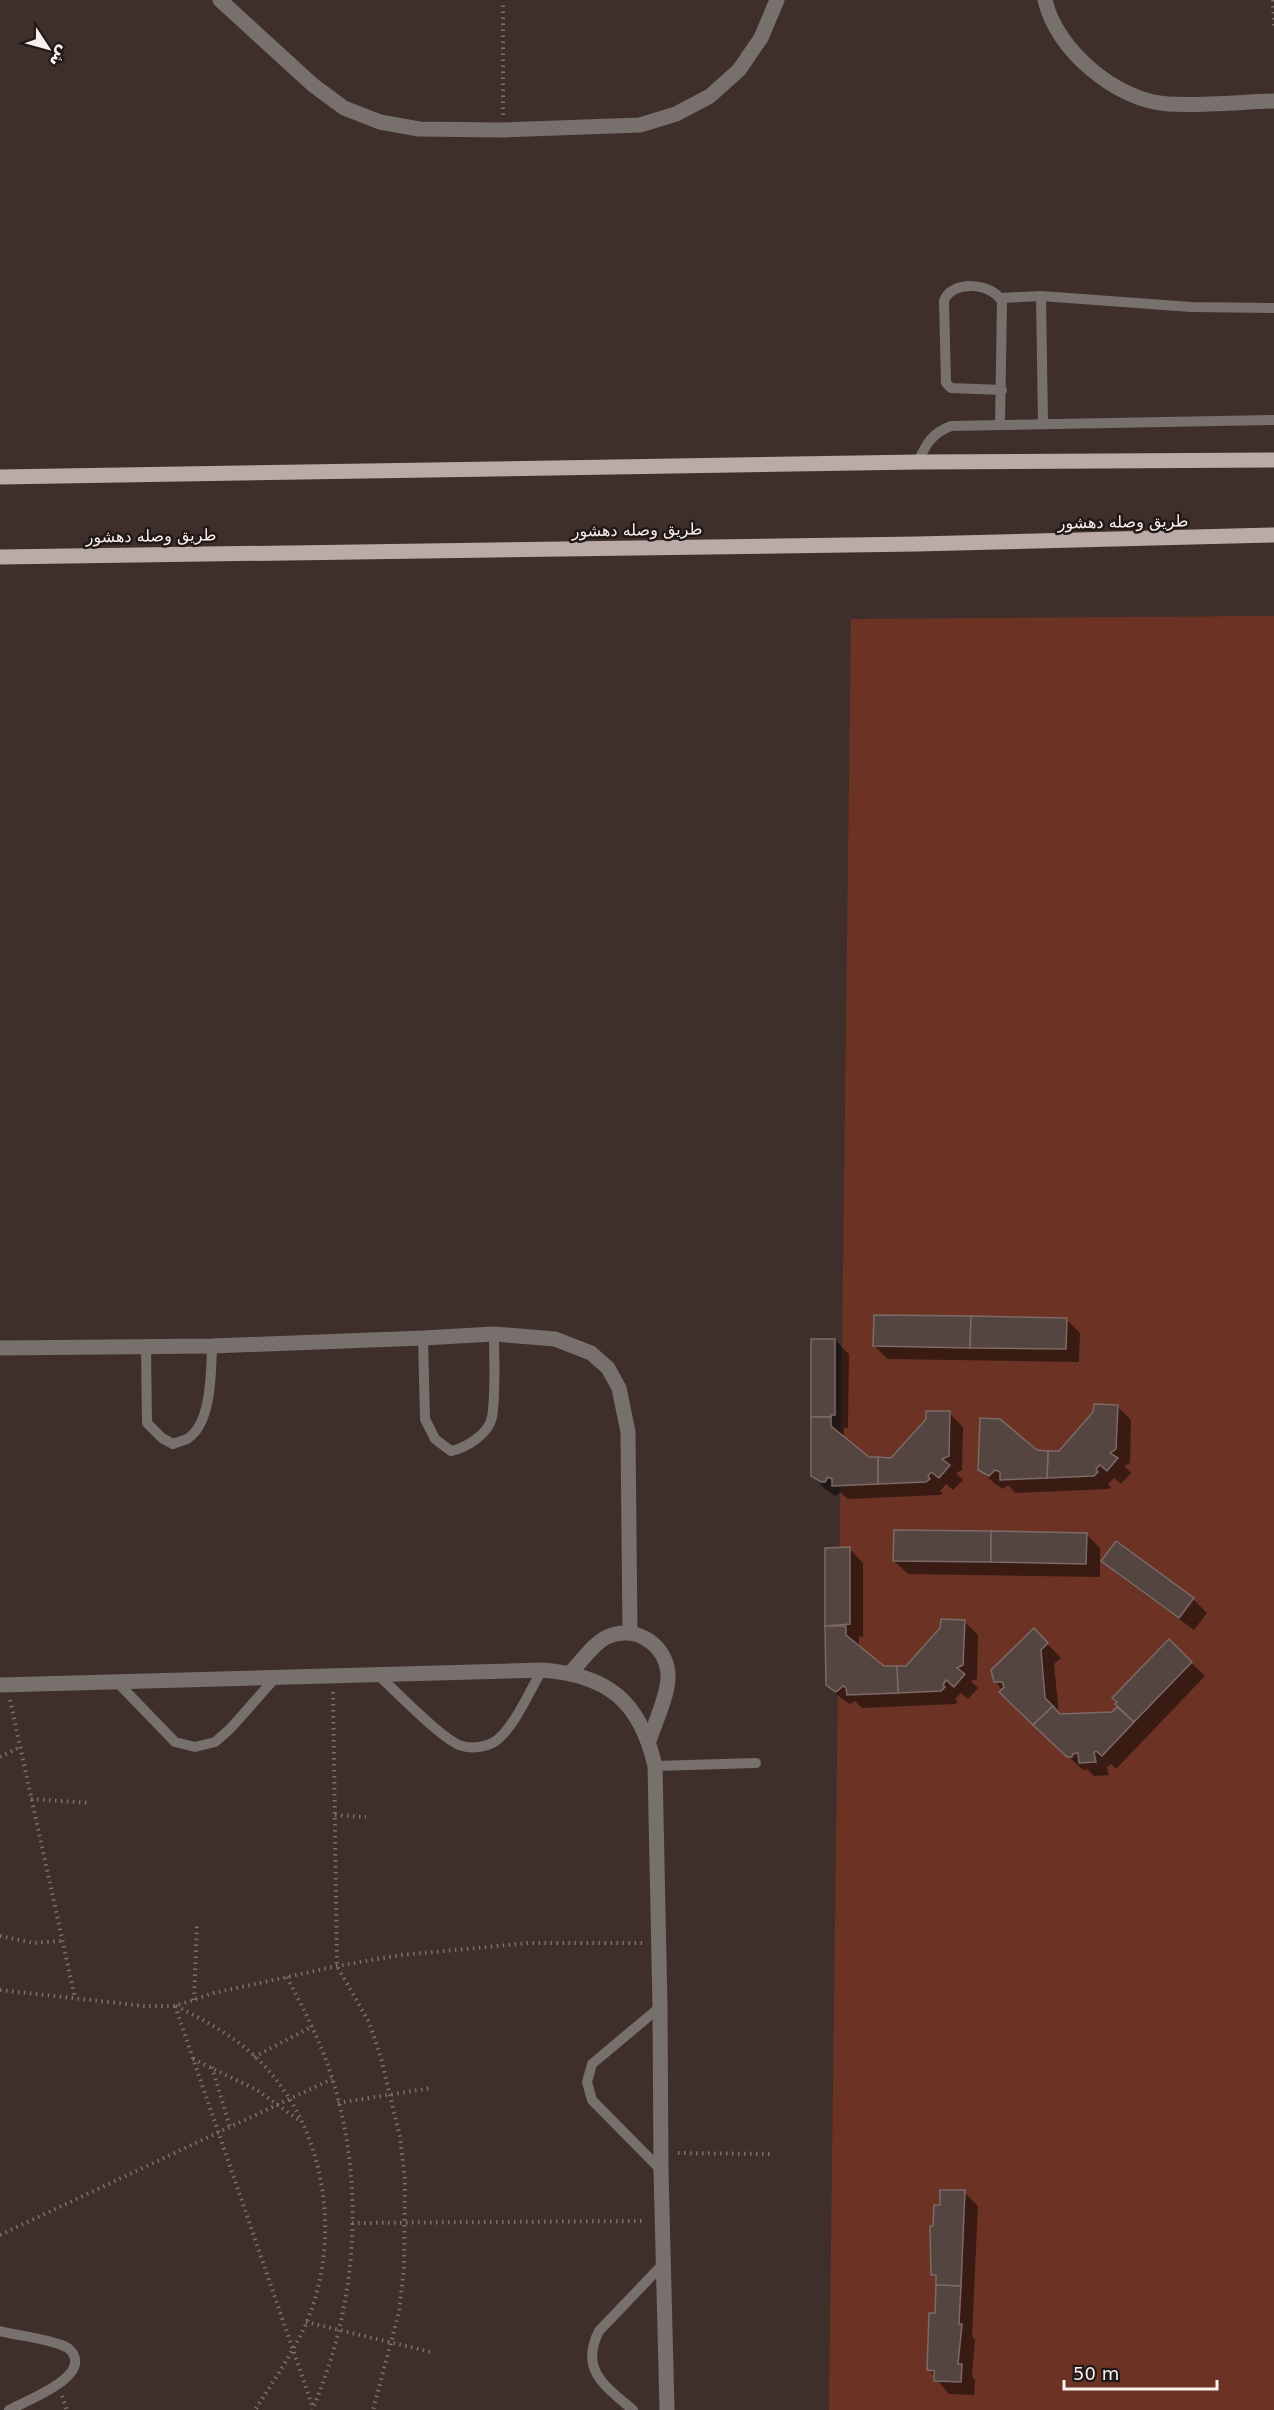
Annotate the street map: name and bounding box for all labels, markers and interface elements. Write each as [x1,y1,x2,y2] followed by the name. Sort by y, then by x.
[18,18,78,78] north arrow
[46,42,74,71] text: ش
[1057,511,1188,534] street label: طريق وصله دهشور
[571,519,702,542] street label: طريق وصله دهشور
[85,525,216,548] street label: طريق وصله دهشور
[1064,2353,1217,2391] scale bar
[1073,2363,1119,2384] text: 50 m

